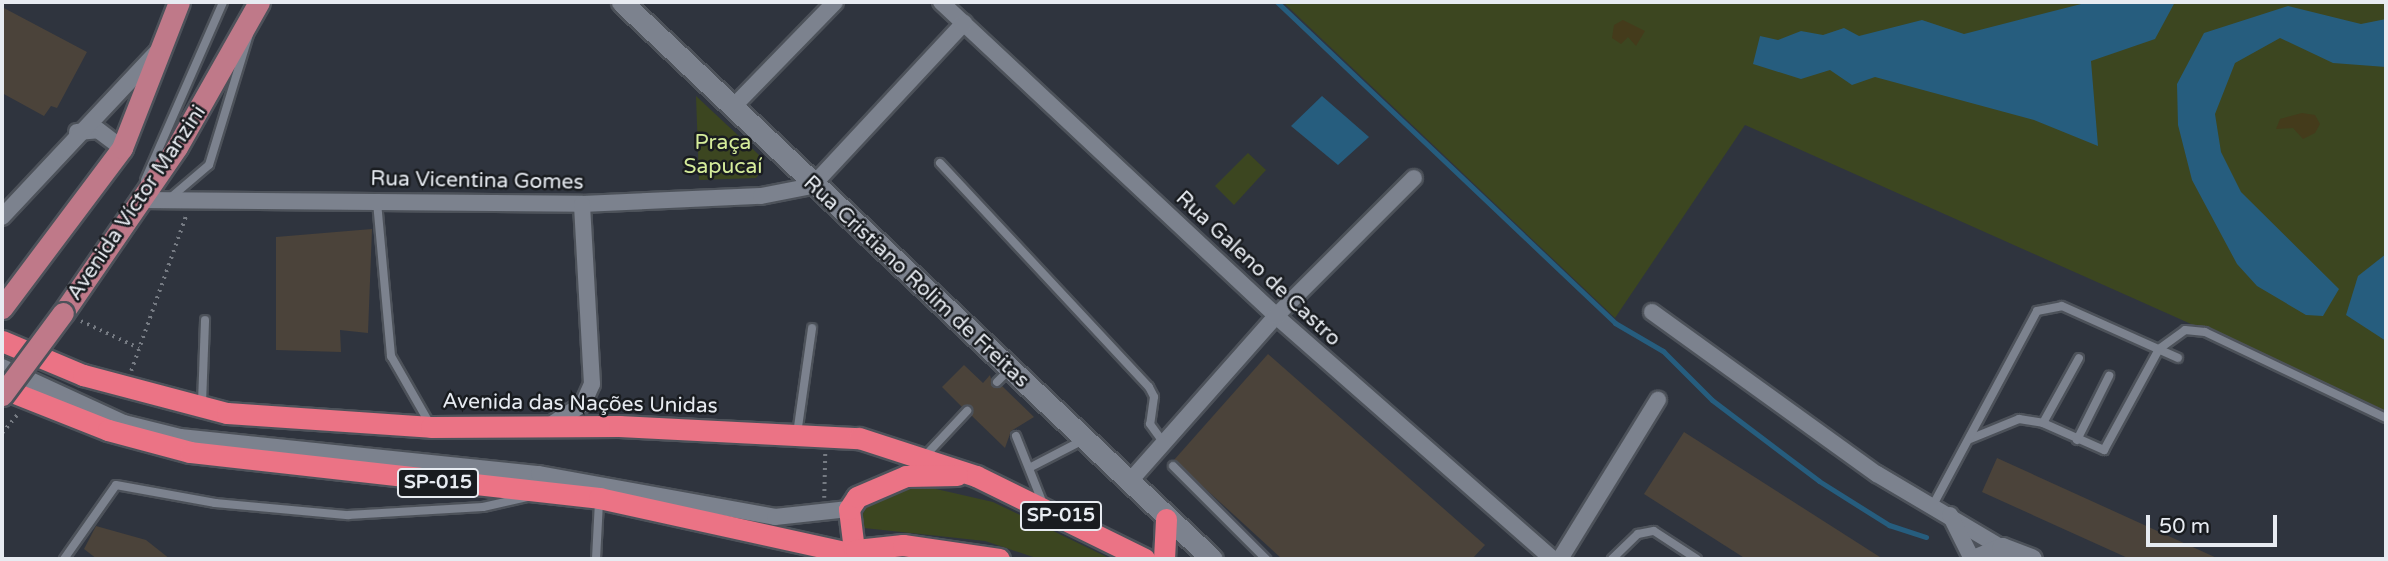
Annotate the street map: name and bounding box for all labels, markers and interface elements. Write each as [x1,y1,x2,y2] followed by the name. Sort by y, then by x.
[62,101,212,305] street label: Avenida Víctor Manzini
[683,130,763,180] park label: Praça Sapucaí
[370,167,584,195] street label: Rua Vicentina Gomes
[798,171,1034,393] street label: Rua Cristiano Rolim de Freitas
[1170,186,1346,352] street label: Rua Galeno de Castro
[442,389,718,419] street label: Avenida das Nações Unidas
[396,468,480,498] road number: SP-015
[1019,500,1103,531] road number: SP-015
[2150,502,2281,546] scale bar
[2159,514,2210,539] text: 50 m

